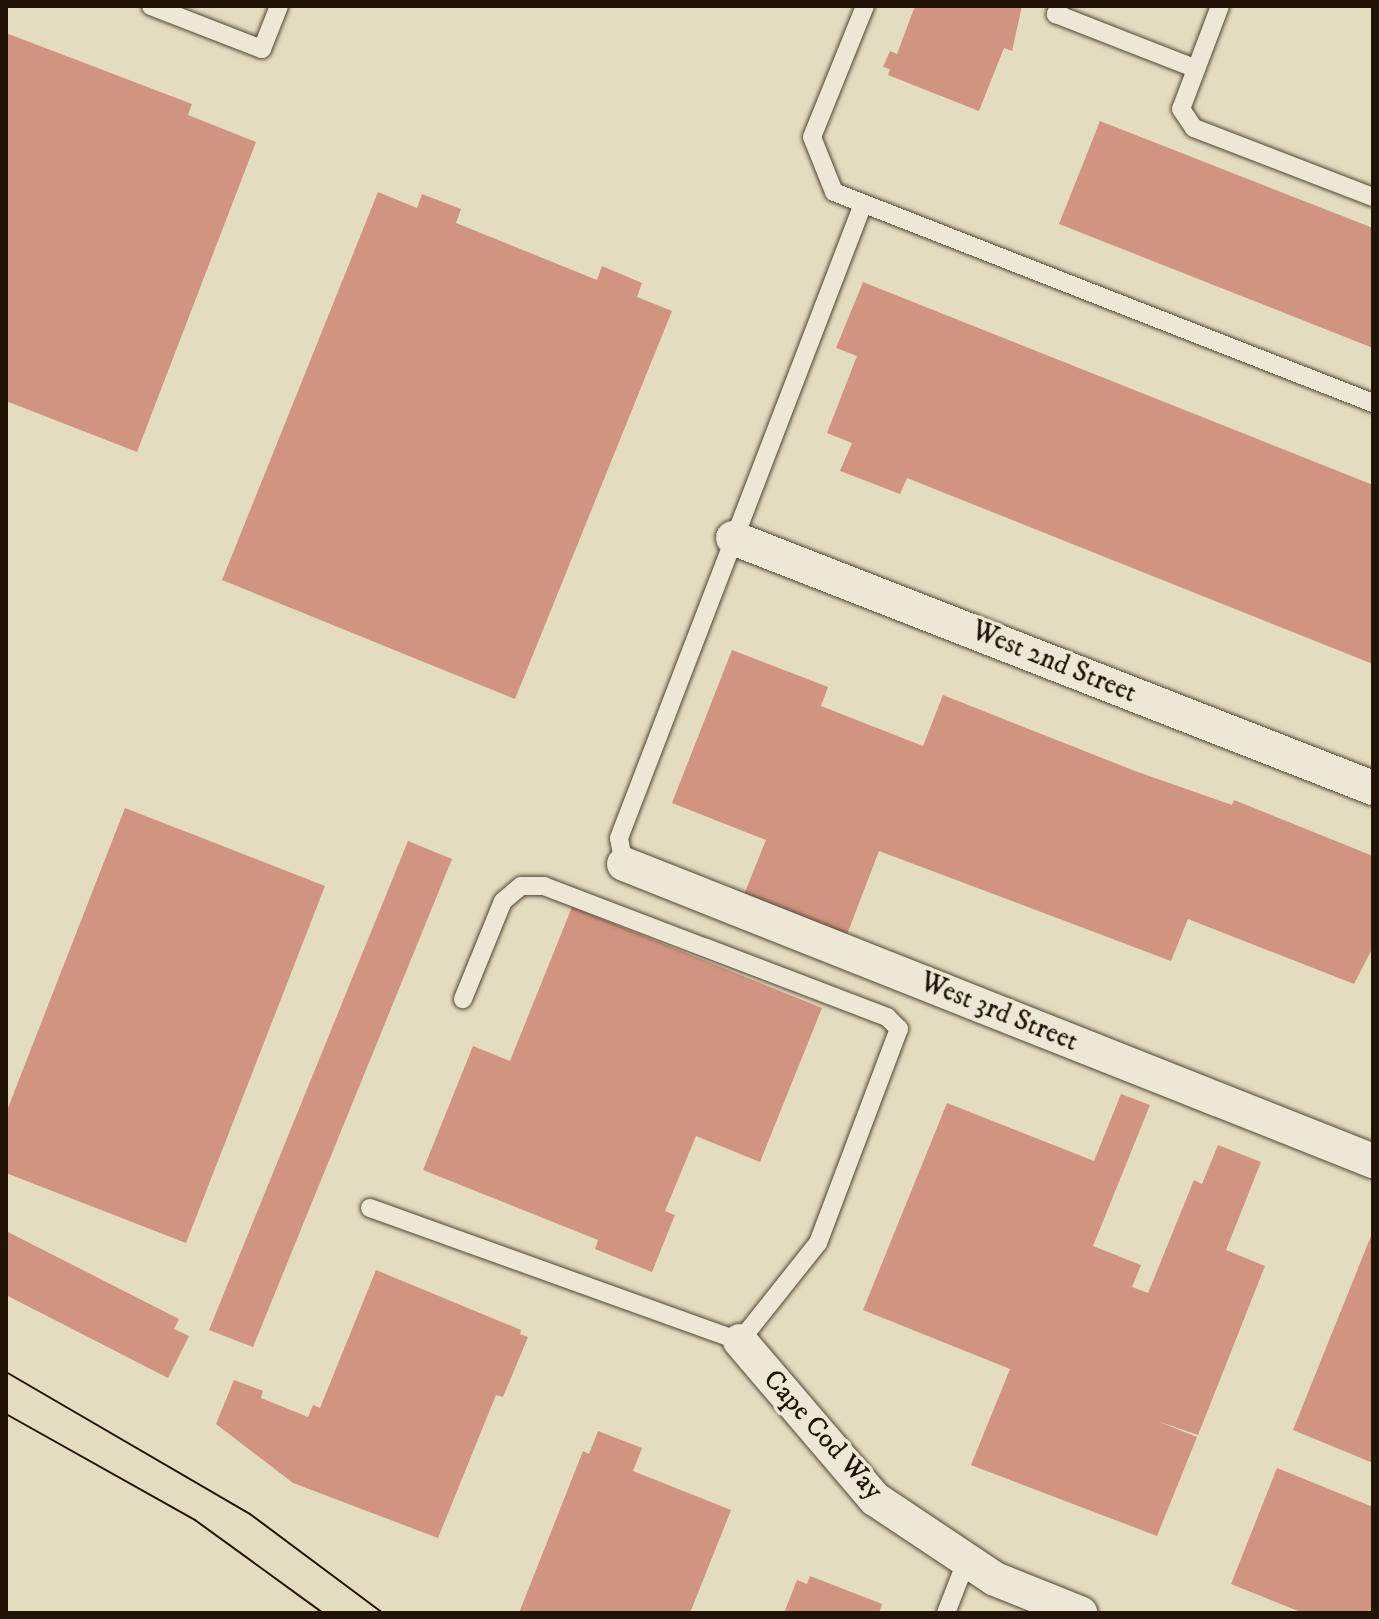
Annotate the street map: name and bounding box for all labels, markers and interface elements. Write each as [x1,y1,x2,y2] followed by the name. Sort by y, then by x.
[967,614,1141,710] street label: West 2nd Street
[915,965,1083,1059] street label: West 3rd Street
[756,1363,890,1507] street label: Cape Cod Way

